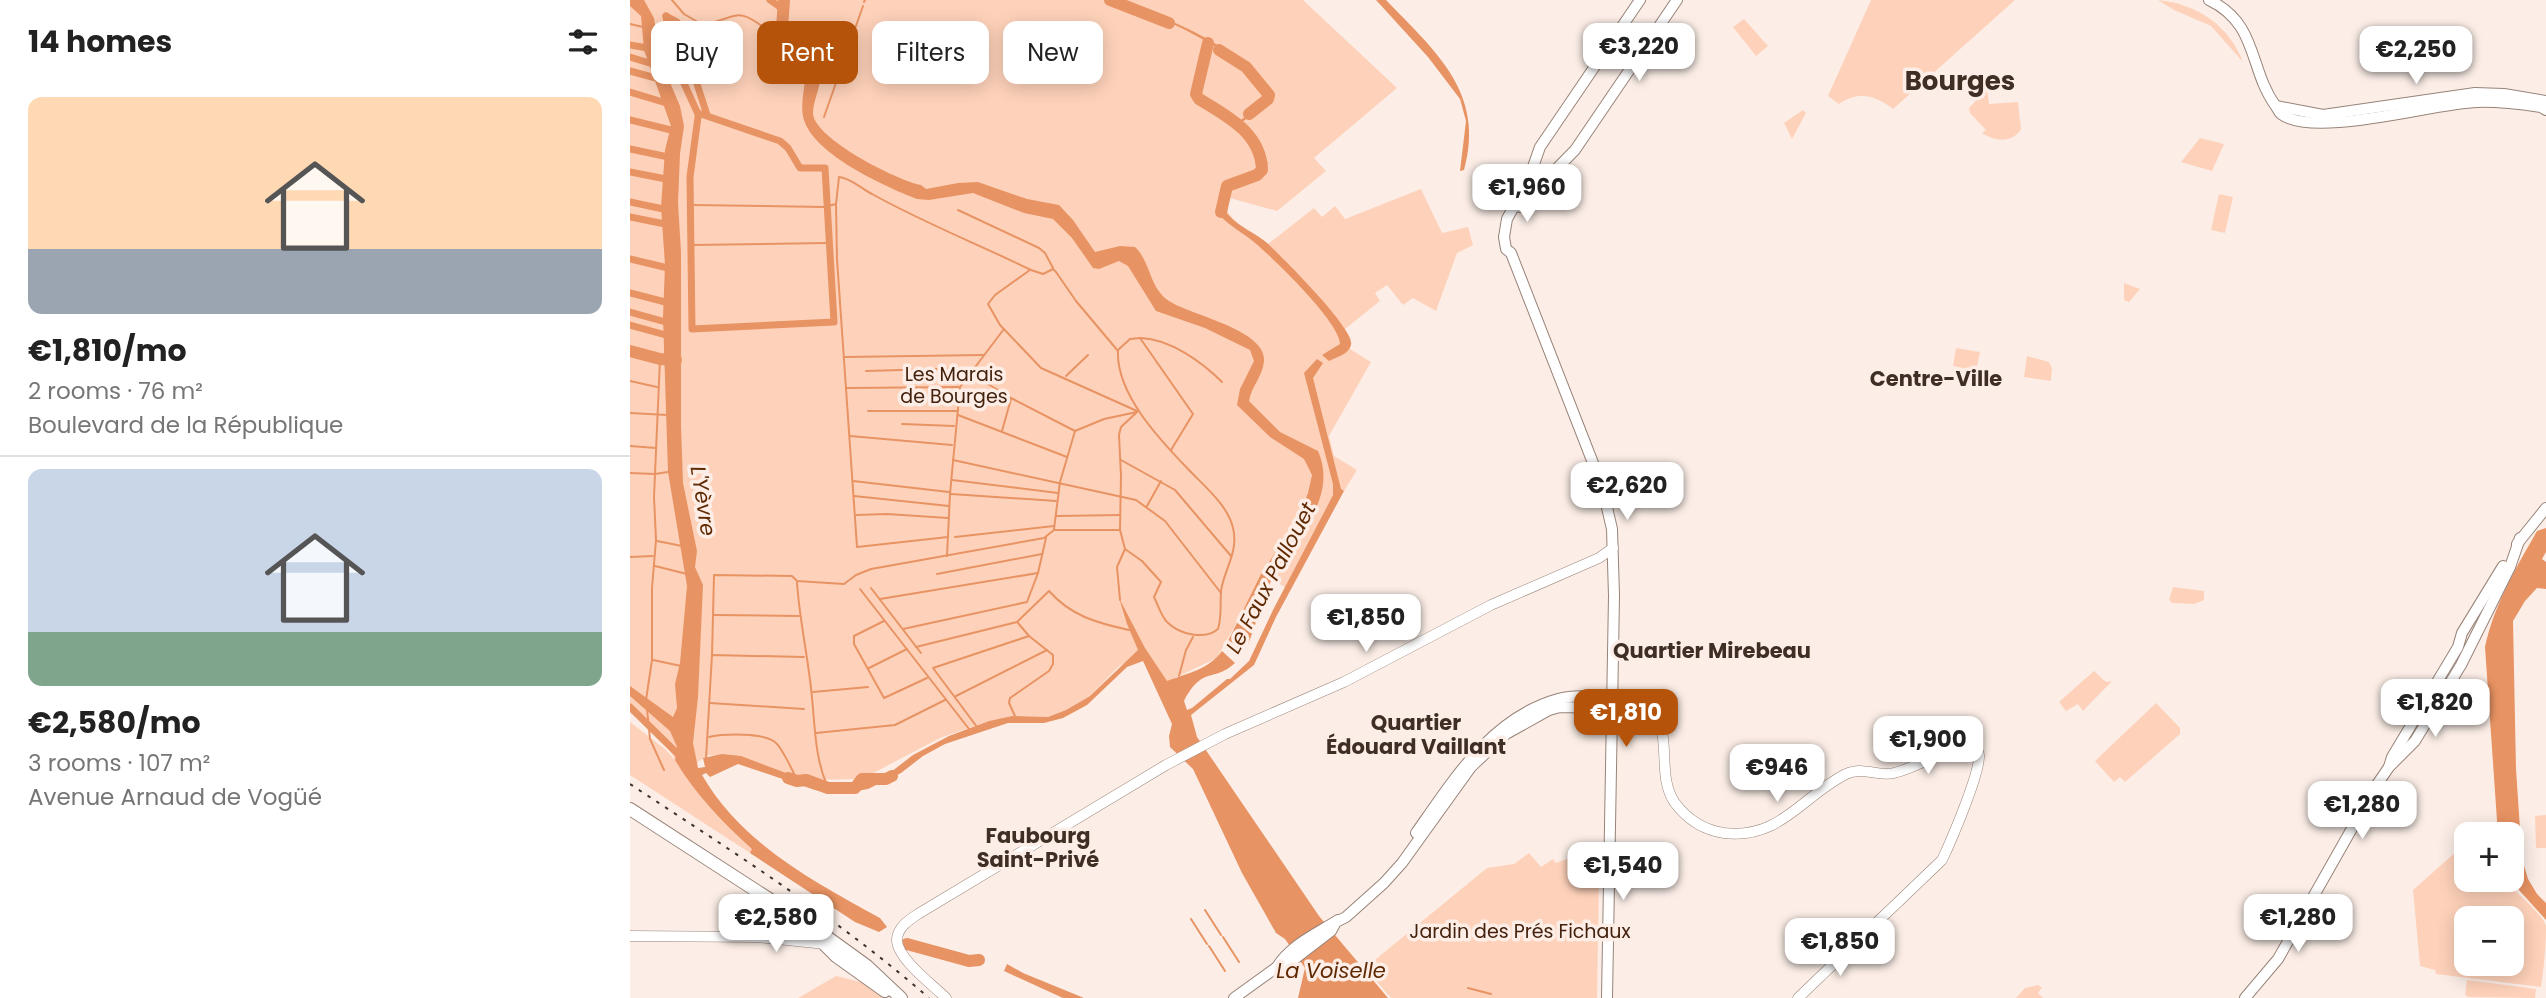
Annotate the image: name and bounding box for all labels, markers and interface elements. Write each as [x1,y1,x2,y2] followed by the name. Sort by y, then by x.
[28,20,172,63] text: 14 homes
[651,21,743,84] chip: Buy
[757,21,858,84] chip: Rent
[872,21,989,84] chip: Filters
[1003,21,1103,84] chip: New
[564,23,602,61] icon: filters
[1582,24,1696,83] pin: €3,220
[2359,27,2473,86] pin: €2,250
[1599,30,1679,62] text: €3,220
[2375,33,2457,65] text: €2,250
[1905,63,2015,99] district label: Bourges
[252,143,378,269] icon: home
[1470,164,1584,224] pin: €1,960
[1488,171,1566,203] text: €1,960
[28,329,187,372] text: €1,810/mo
[900,361,1008,410] park label: Les Marais de Bourges
[1870,364,2002,393] district label: Centre-Ville
[28,375,203,407] text: 2 rooms · 76 m²
[28,409,343,441] text: Boulevard de la République
[1570,462,1684,522] pin: €2,620
[684,464,723,538] water label: L'Yèvre
[1587,469,1667,501] text: €2,620
[1219,497,1323,658] water label: Le Faux Pallouet
[252,515,378,641] icon: home
[1309,594,1423,654] pin: €1,850
[1327,601,1405,633] text: €1,850
[1613,636,1811,665] district label: Quartier Mirebeau
[2378,680,2492,739] pin: €1,820
[2397,686,2473,718] text: €1,820
[1569,690,1683,749] pin: €1,810
[1590,696,1662,728] text: €1,810
[28,701,201,744] text: €2,580/mo
[1326,708,1506,761] district label: Quartier Édouard Vaillant
[1871,716,1985,776] pin: €1,900
[1889,723,1967,755] text: €1,900
[1736,744,1818,804] pin: €946
[28,747,210,779] text: 3 rooms · 107 m²
[1746,751,1808,783] text: €946
[28,781,322,813] text: Avenue Arnaud de Vogüé
[2305,782,2419,841] pin: €1,280
[2324,788,2400,820] text: €1,280
[977,821,1099,874] district label: Faubourg Saint-Privé
[2454,822,2524,976] map controls
[2454,822,2524,892] button: +
[1566,842,1680,902] pin: €1,540
[1583,849,1663,881] text: €1,540
[719,894,833,954] pin: €2,580
[2241,894,2355,954] pin: €1,280
[735,901,817,933] text: €2,580
[2260,901,2336,933] text: €1,280
[2454,906,2524,976] button: −
[1409,918,1631,945] park label: Jardin des Prés Fichaux
[1783,918,1897,978] pin: €1,850
[1801,925,1879,957] text: €1,850
[1276,956,1386,985] water label: La Voiselle

